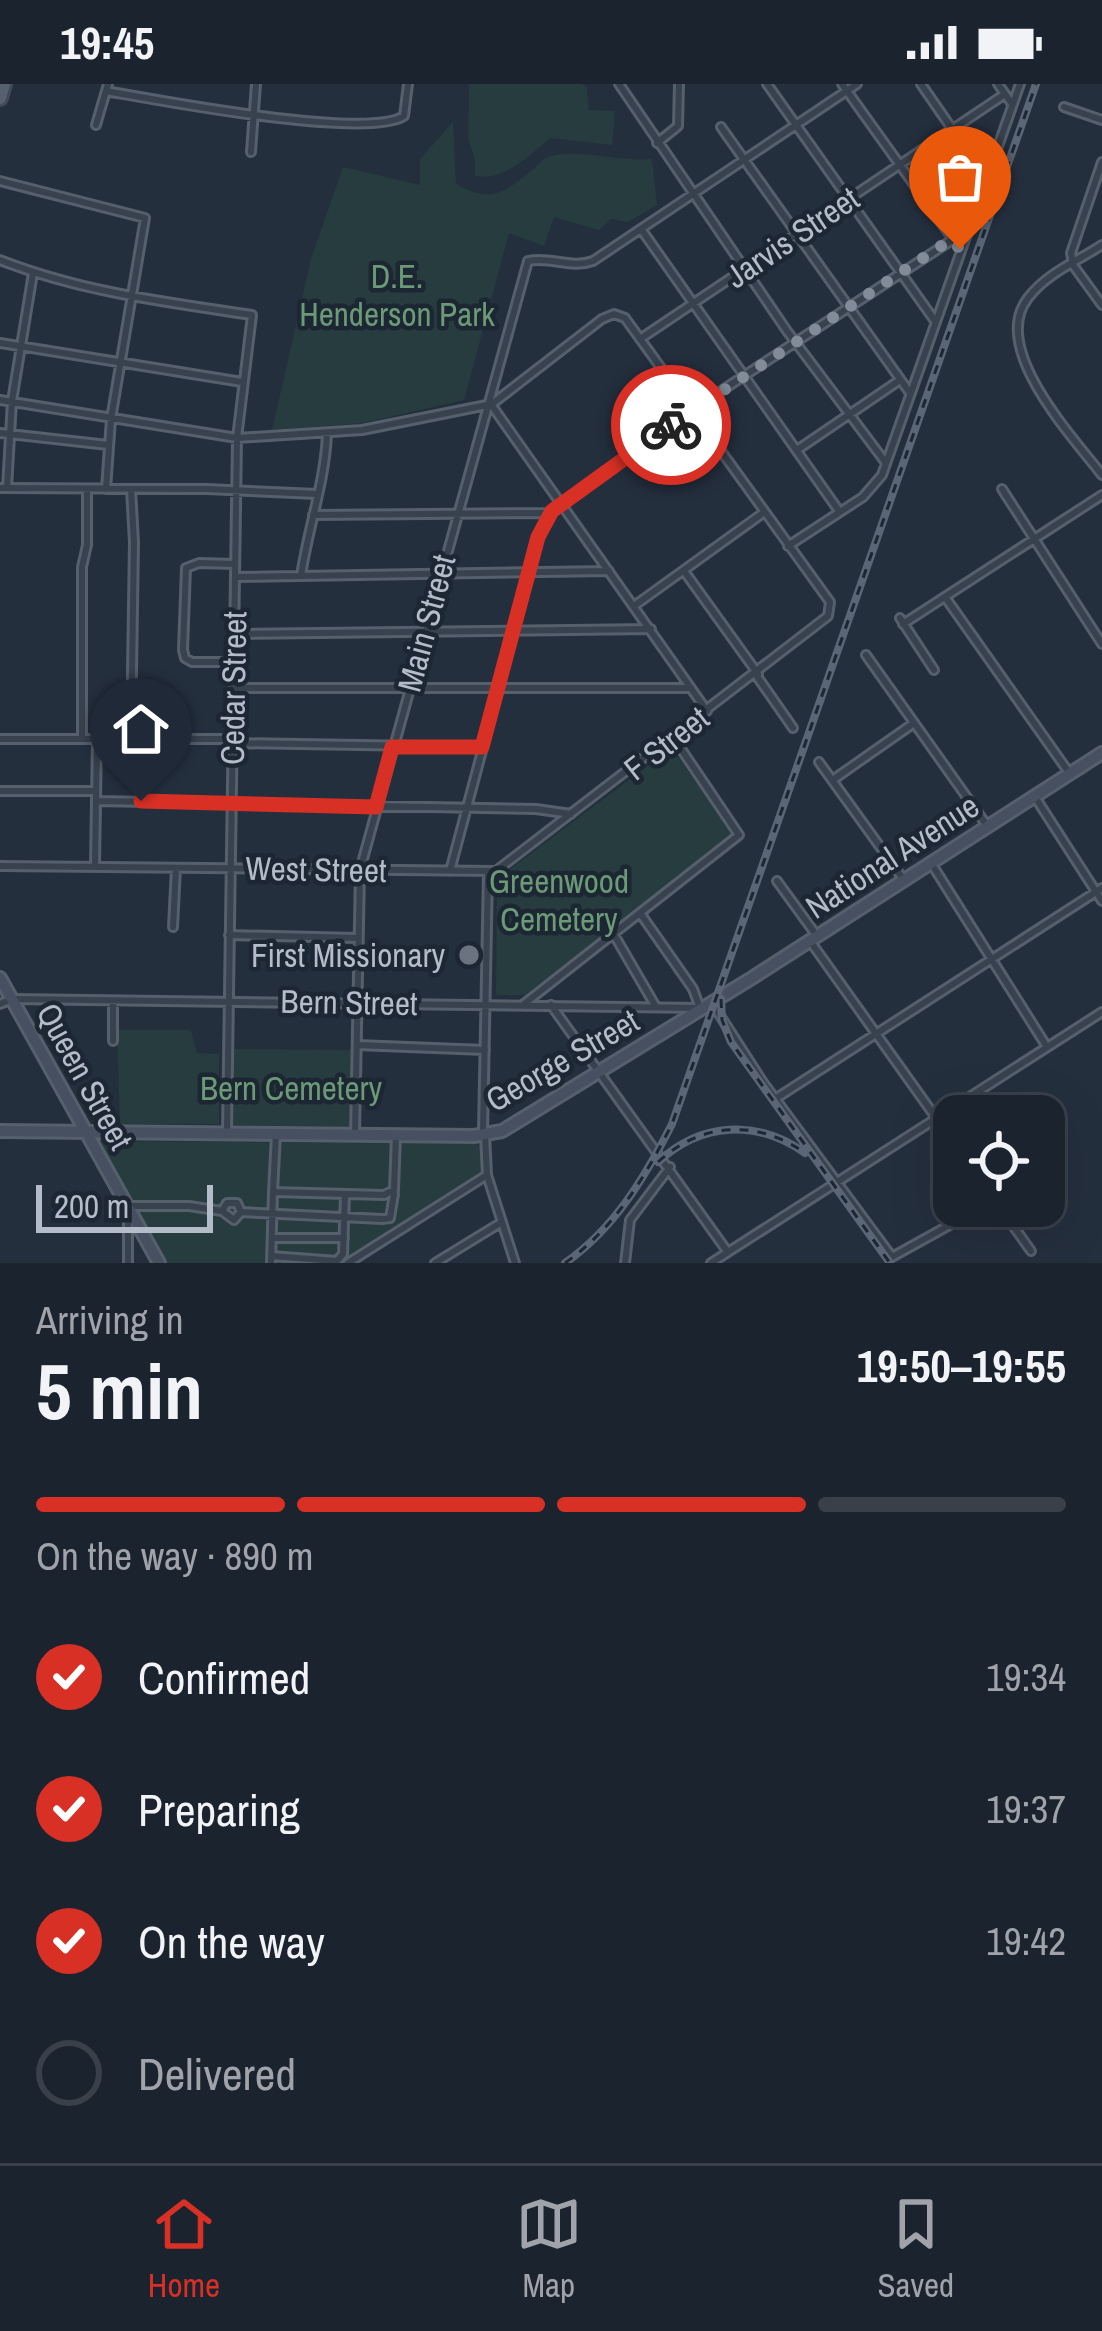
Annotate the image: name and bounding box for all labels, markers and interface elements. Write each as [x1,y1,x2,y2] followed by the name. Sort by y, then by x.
[60,12,154,73] text: 19:45
[909,126,1011,249] pin
[927,144,993,210] icon: bag
[717,176,867,298] street label: Jarvis Street
[299,254,495,336] park label: D.E. Henderson Park
[611,365,731,485] courier
[638,392,704,458] icon: bike
[387,550,465,696] street label: Main Street
[210,611,256,765] street label: Cedar Street
[90,678,192,801] pin
[108,696,174,762] icon: home
[615,696,717,790] street label: F Street
[797,784,987,928] street label: National Avenue
[245,846,387,892] street label: West Street
[489,859,629,941] park label: Greenwood Cemetery
[251,933,445,977] place label: First Missionary
[456,942,482,968] marker: First Missionary
[280,979,418,1025] street label: Bern Street
[27,995,143,1157] street label: Queen Street
[477,998,647,1122] street label: George Street
[200,1066,382,1110] park label: Bern Cemetery
[933,1095,1065,1227] map controls
[933,1095,1065,1227] button: locate
[36,1179,213,1232] scale bar
[54,1184,129,1228] text: 200 m
[36,1294,184,1346] text: Arriving in
[857,1335,1066,1396] text: 19:50–19:55
[36,1338,203,1443] text: 5 min
[36,1530,313,1582] text: On the way · 890 m
[36,1644,102,1710] icon: check
[138,1647,310,1708] text: Confirmed
[986,1651,1066,1703] text: 19:34
[36,1776,102,1842] icon: check
[138,1779,300,1840] text: Preparing
[986,1783,1066,1835] text: 19:37
[36,1908,102,1974] icon: check
[138,1911,325,1972] text: On the way
[986,1915,1066,1967] text: 19:42
[138,2043,296,2104] text: Delivered
[148,2191,220,2307] tab: Home
[516,2191,582,2307] tab: Map
[877,2191,954,2307] tab: Saved

